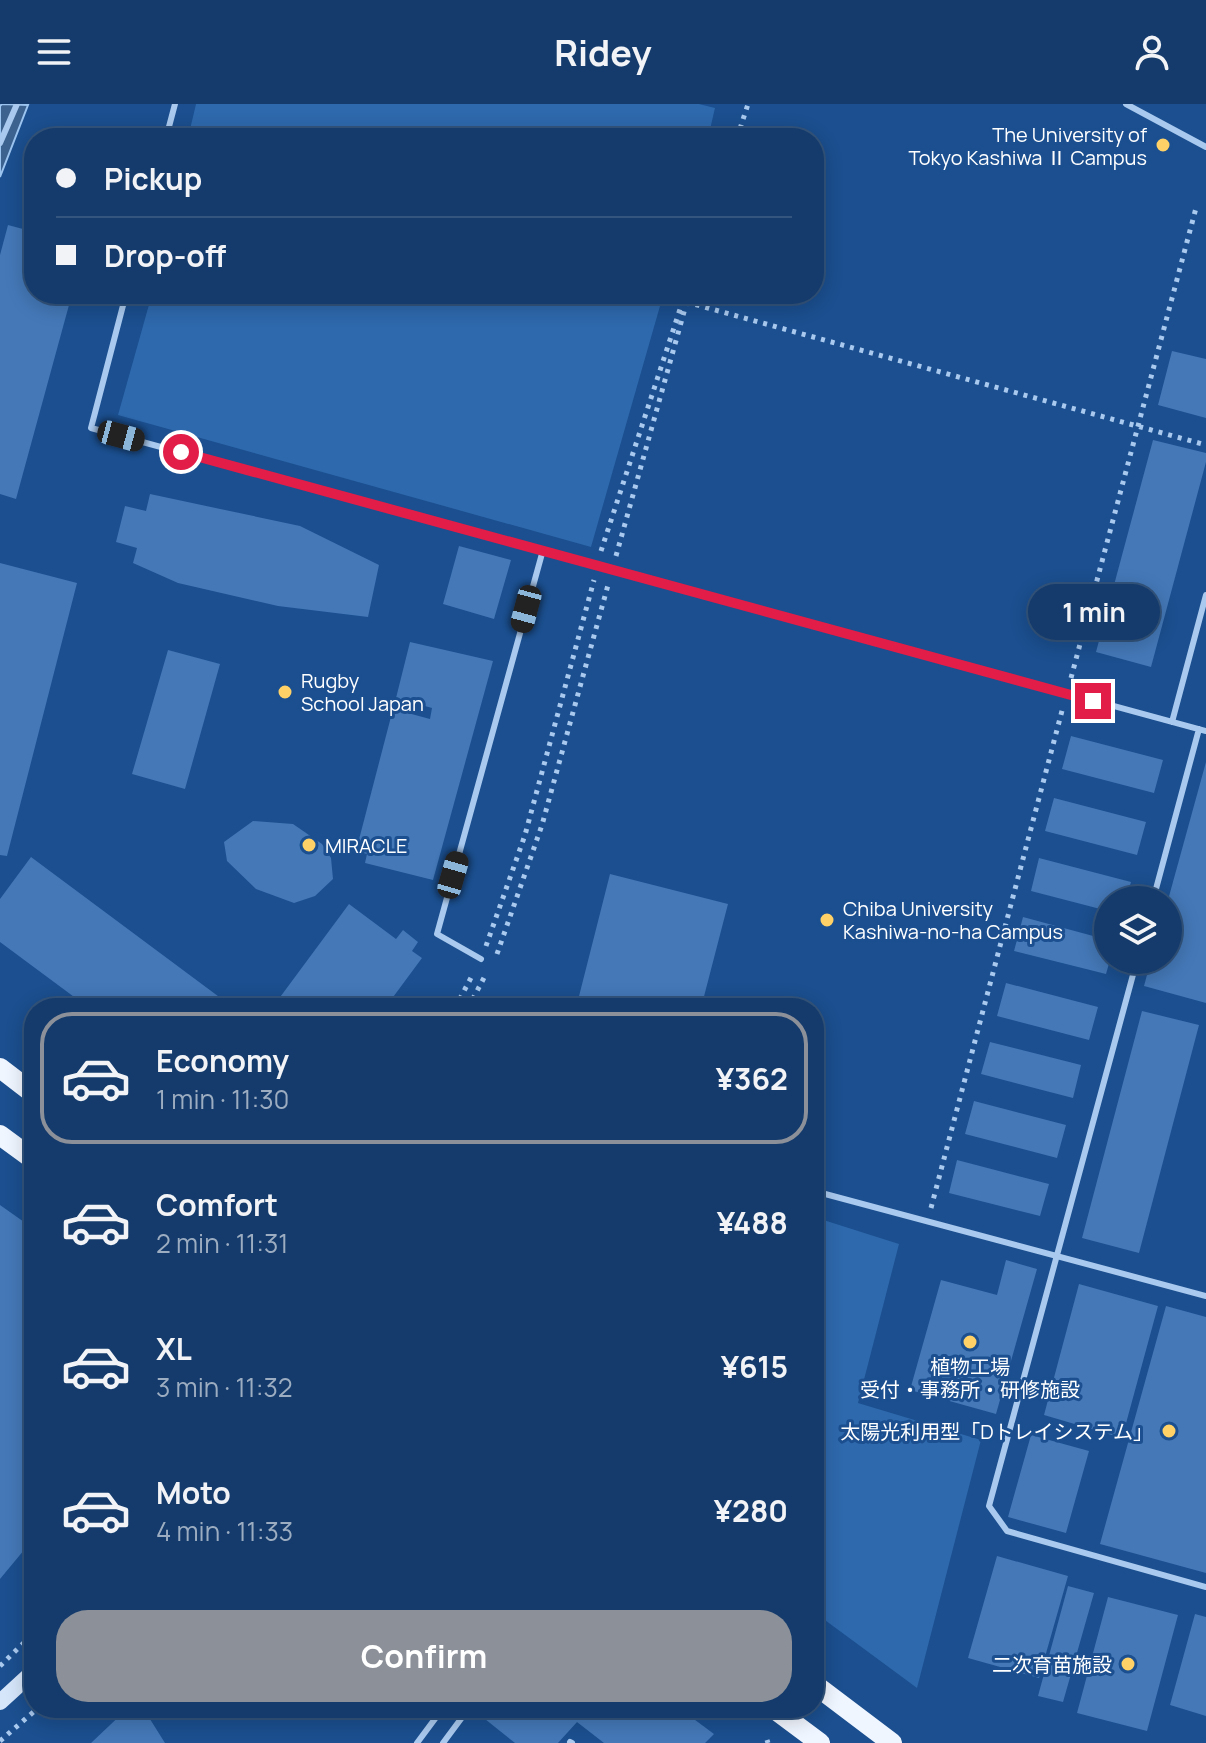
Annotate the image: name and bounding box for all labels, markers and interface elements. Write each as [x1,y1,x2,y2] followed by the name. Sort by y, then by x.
[554,28,652,77] text: Ridey
[32,30,76,74] icon: menu
[1130,30,1174,74] icon: person
[908,121,1147,171] place label: The University of Tokyo Kashiwa Ⅱ Campus
[1154,136,1172,154] marker: The University of Tokyo Kashiwa Ⅱ Campus
[104,158,202,199] text: Pickup
[104,235,226,276] text: Drop-off
[95,418,147,454] car
[163,434,199,470] route start
[508,583,544,635] car
[1027,585,1159,641] callout: 1 min
[1062,594,1126,630] text: 1 min
[301,667,424,717] place label: Rugby School Japan
[276,683,294,701] marker: Rugby School Japan
[1075,683,1111,719] route end
[325,832,407,859] place label: MIRACLE
[300,836,318,854] marker: MIRACLE
[435,849,471,901] car
[1094,886,1182,974] map controls
[1094,886,1182,974] button: layers
[843,895,1063,945] place label: Chiba University Kashiwa-no-ha Campus
[818,911,836,929] marker: Chiba University Kashiwa-no-ha Campus
[156,1040,289,1081] text: Economy
[60,1042,132,1114] icon: car
[716,1058,788,1099] text: ¥362
[156,1081,289,1117] text: 1 min · 11:30
[156,1184,278,1225] text: Comfort
[60,1186,132,1258] icon: car
[717,1202,788,1243] text: ¥488
[156,1225,288,1261] text: 2 min · 11:31
[156,1328,192,1369] text: XL
[60,1330,132,1402] icon: car
[961,1333,979,1351] marker: 植物工場 受付・事務所・研修施設
[721,1346,788,1387] text: ¥615
[860,1353,1080,1403] place label: 植物工場 受付・事務所・研修施設
[156,1369,293,1405] text: 3 min · 11:32
[840,1418,1153,1445] place label: 太陽光利用型「Dトレイシステム」
[1160,1422,1178,1440] marker: 太陽光利用型「Dトレイシステム」
[156,1472,231,1513] text: Moto
[60,1474,132,1546] icon: car
[714,1490,788,1531] text: ¥280
[156,1513,293,1549] text: 4 min · 11:33
[56,1610,792,1702] button: Confirm
[992,1651,1112,1678] place label: 二次育苗施設
[1119,1655,1137,1673] marker: 二次育苗施設

